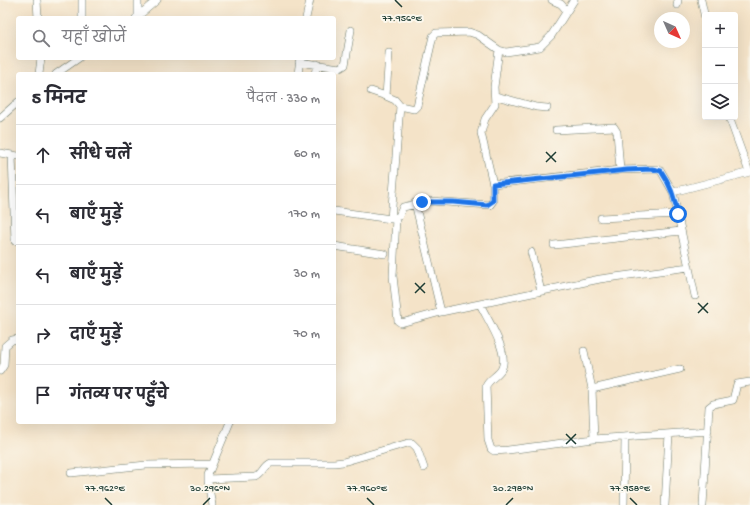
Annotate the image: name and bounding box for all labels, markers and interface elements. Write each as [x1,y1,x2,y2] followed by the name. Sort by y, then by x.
[654,12,690,48] north arrow
[702,12,738,120] map controls
[702,12,738,48] button: +
[381,13,423,25] text: 77.956°E
[16,16,336,60] search box
[30,27,52,49] icon: search
[62,30,126,48] text: यहाँ खोजें
[702,48,738,84] button: −
[702,84,738,120] button: layers
[32,90,86,110] text: 5 मिनट
[247,92,320,107] text: पैदल · 330 m
[32,144,54,166] icon: ahead
[70,147,131,165] text: सीधे चलें
[294,147,320,162] text: 60 m
[413,193,431,211] route end
[32,204,54,226] icon: left
[669,205,687,223] route start
[70,207,122,225] text: बाएँ मुड़ें
[288,207,320,222] text: 170 m
[32,264,54,286] icon: left
[70,267,122,285] text: बाएँ मुड़ें
[294,267,320,282] text: 30 m
[32,324,54,346] icon: right
[70,327,122,345] text: दाएँ मुड़ें
[294,327,320,342] text: 70 m
[32,384,54,406] icon: arrive
[70,387,168,405] text: गंतव्य पर पहुँचे
[84,483,125,495] text: 77.962°E
[189,483,230,495] text: 30.296°N
[346,483,388,495] text: 77.960°E
[492,483,534,495] text: 30.298°N
[609,483,651,495] text: 77.958°E

